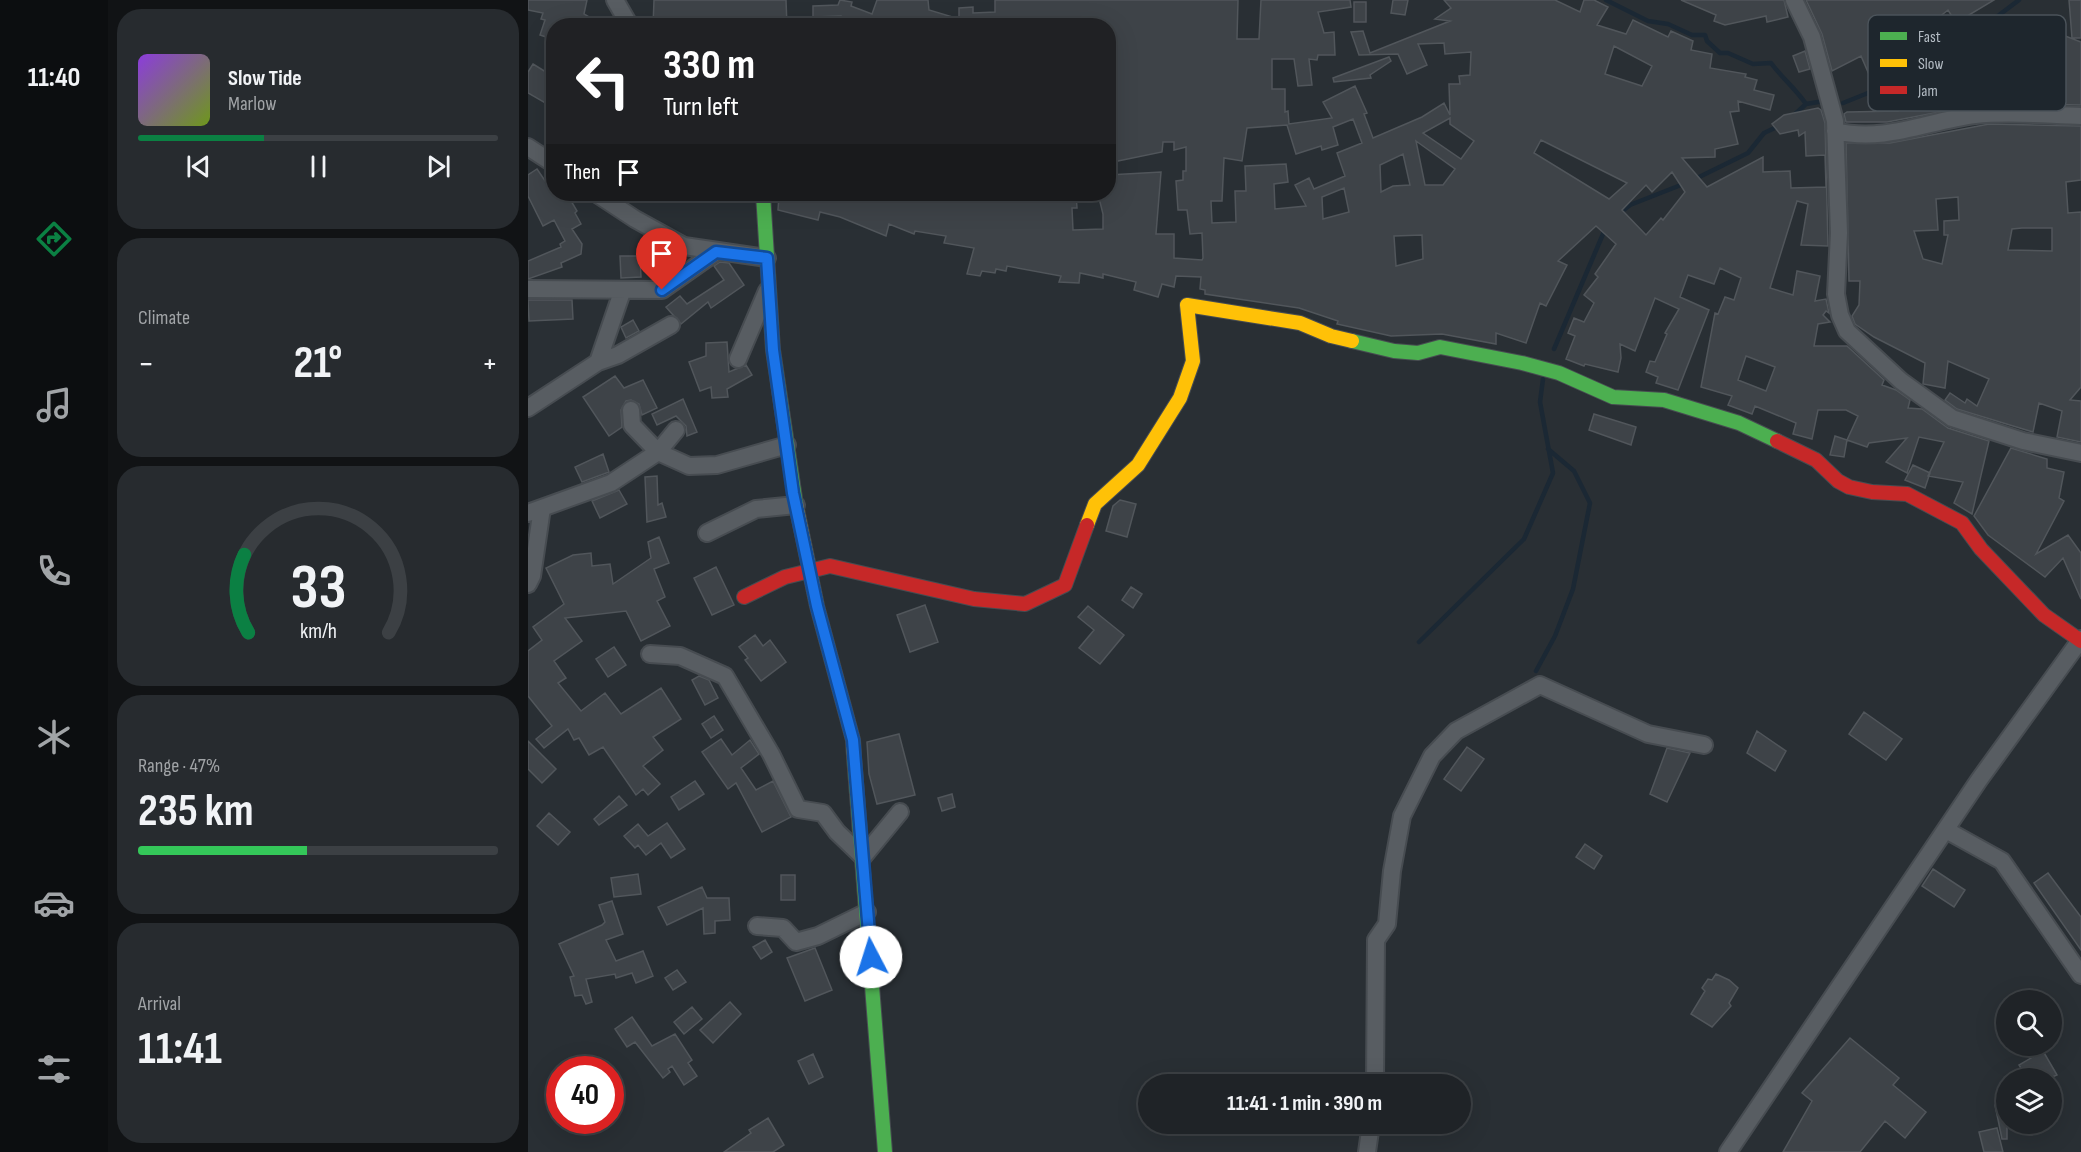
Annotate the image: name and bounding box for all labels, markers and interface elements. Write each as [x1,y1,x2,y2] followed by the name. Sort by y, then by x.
[1868,15,2066,111] legend
[1918,28,1941,47] text: Fast
[663,40,755,91] text: 330 m
[564,42,642,120] icon: left
[1918,55,1943,74] text: Slow
[28,62,80,94] text: 11:40
[228,65,302,92] text: Slow Tide
[1917,82,1938,101] text: Jam
[663,91,739,123] text: Turn left
[228,92,276,116] text: Marlow
[182,150,215,183] icon: previous
[302,150,335,183] icon: pause
[422,150,455,183] icon: next
[612,156,645,189] icon: arrive
[564,159,600,186] text: Then
[33,218,75,260] icon: directions
[636,228,687,290] pin
[645,237,678,270] icon: arrive
[138,306,190,330] text: Climate
[294,336,342,391] text: 21°
[138,344,154,384] text: −
[482,344,498,384] text: +
[33,384,75,426] icon: music
[33,550,75,592] icon: phone
[290,551,346,626] text: 33
[299,619,337,644] text: km/h
[33,716,75,758] icon: climate
[138,754,220,778] text: Range · 47%
[138,784,254,839] text: 235 km
[33,882,75,924] icon: car
[839,925,903,989] position arrow
[1996,990,2062,1134] map controls
[1996,990,2062,1056] button: search
[138,992,181,1016] text: Arrival
[138,1022,222,1077] text: 11:41
[33,1048,75,1090] icon: filters
[546,1056,624,1134] speed limit sign: 40
[1996,1068,2062,1134] button: layers
[1227,1090,1382,1117] text: 11:41 · 1 min · 390 m

